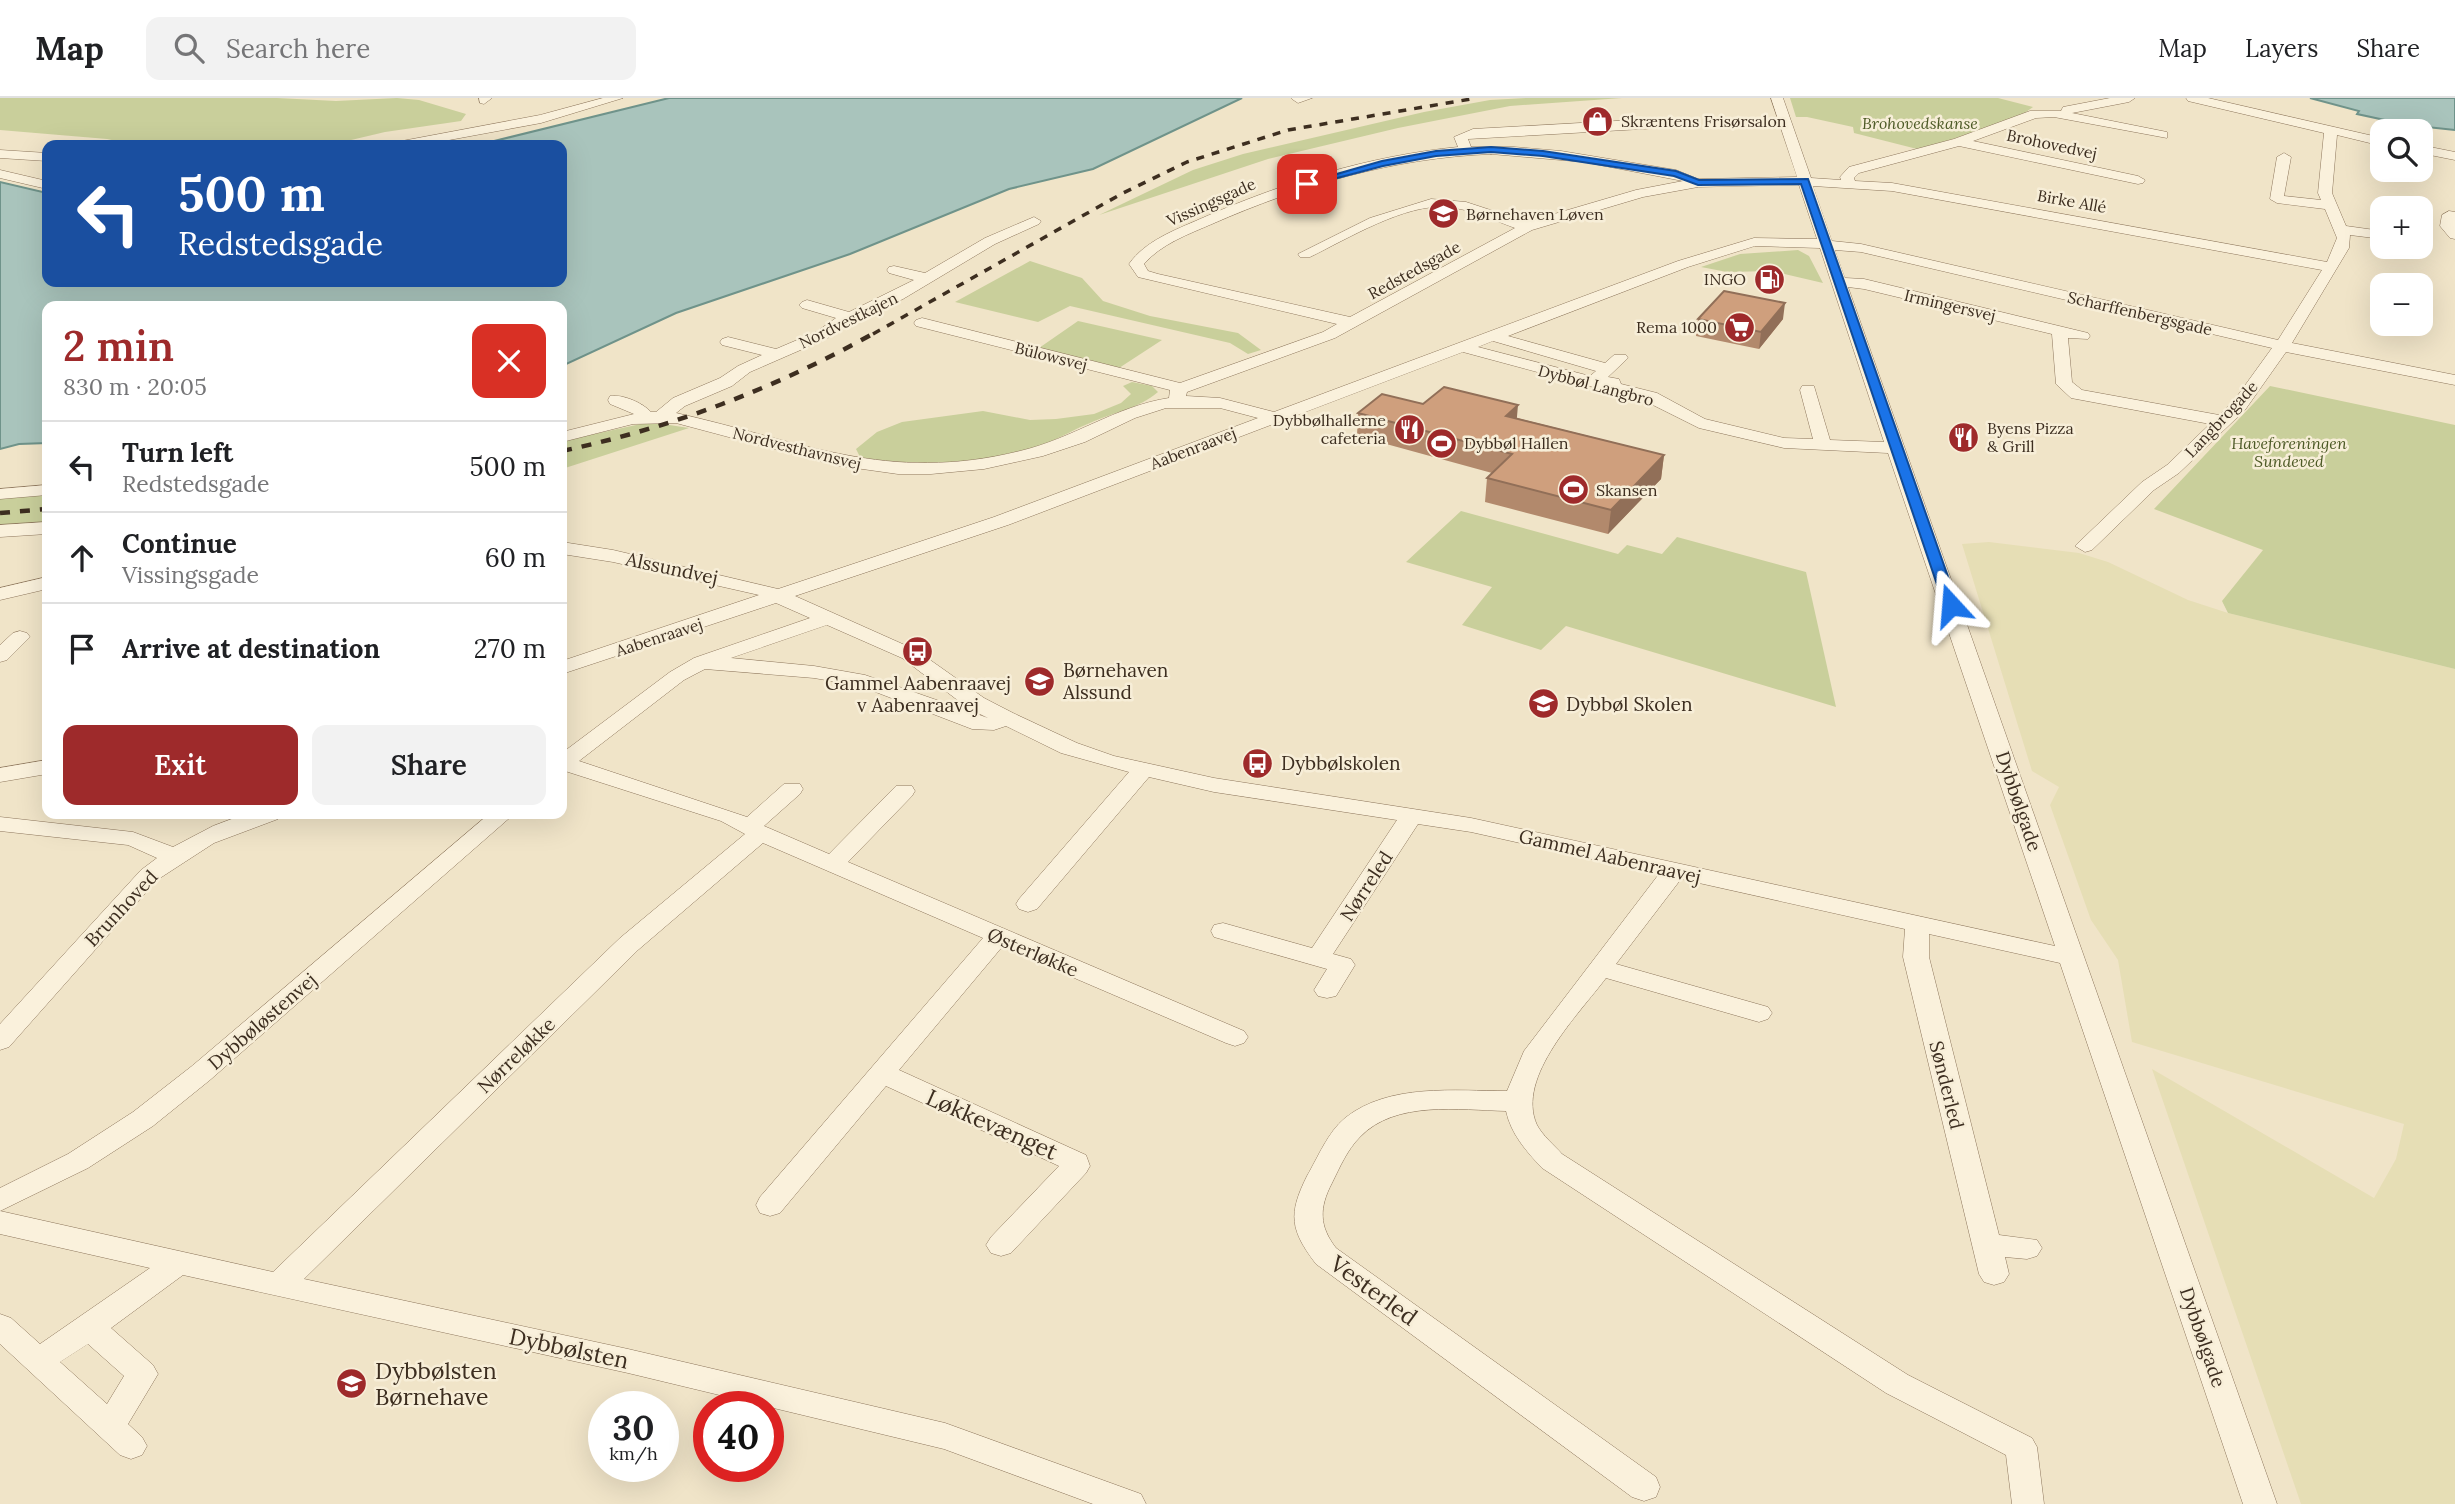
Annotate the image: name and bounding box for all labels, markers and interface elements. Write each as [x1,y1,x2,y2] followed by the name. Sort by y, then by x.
[146,17,636,80] search box
[35,27,104,69] text: Map
[170,29,208,67] icon: search
[226,32,370,65] text: Search here
[2158,33,2207,64] text: Map
[2245,33,2318,64] text: Layers
[2356,33,2420,64] text: Share
[1581,104,1615,138] shop icon: Skræntens Frisørsalon
[1621,111,1787,131] place label: Skræntens Frisørsalon
[1862,113,1978,133] park label: Brohovedskanse
[2370,119,2433,336] map controls
[2370,119,2433,182] button: search
[2005,125,2099,163] street label: Brohovedvej
[1277,154,1337,214] pin
[178,162,325,224] text: 500 m
[1288,165,1326,203] icon: arrive
[63,168,154,259] icon: left
[1162,173,1259,231] street label: Vissingsgade
[2036,185,2108,217] street label: Birke Allé
[2370,196,2433,259] button: +
[1426,197,1460,231] school or university icon: Børnehaven Løven
[1466,204,1604,224] place label: Børnehaven Løven
[178,223,383,264] text: Redstedsgade
[1364,236,1464,304] street label: Redstedsgade
[1752,262,1786,296] fuel station icon: INGO
[1704,269,1746,289] place label: INGO
[2370,273,2433,336] button: −
[1902,285,1998,325] street label: Irmingersvej
[795,287,901,353] street label: Nordvestkajen
[2066,287,2215,339] street label: Scharffenbergsgade
[1723,310,1757,344] supermarket icon: Rema 1000
[1636,317,1717,337] place label: Rema 1000
[63,319,174,373] text: 2 min
[472,324,546,398] button: close
[1013,337,1089,375] street label: Bülowsvej
[1536,360,1656,410] street label: Dybbøl Langbro
[63,372,207,401] text: 830 m · 20:05
[2180,376,2262,462] street label: Langbrogade
[1273,410,1386,448] place label: Dybbølhallerne cafeteria
[1392,412,1426,446] restaurant icon: Dybbølhallerne cafeteria
[1987,418,2074,456] place label: Byens Pizza & Grill
[1947,420,1981,454] restaurant icon: Byens Pizza & Grill
[731,422,863,474] street label: Nordvesthavnsvej
[1146,422,1239,474] street label: Aabenraavej
[1424,426,1458,460] sports icon: Dybbøl Hallen
[1464,433,1569,453] place label: Dybbøl Hallen
[2231,433,2347,471] park label: Haveforeningen Sundeved
[122,436,233,469] text: Turn left
[63,448,101,486] icon: left
[469,450,546,483] text: 500 m
[122,469,270,498] text: Redstedsgade
[1556,473,1590,507] sports icon: Skansen
[1596,480,1658,500] place label: Skansen
[122,527,237,560] text: Continue
[63,539,101,577] icon: ahead
[485,541,546,574] text: 60 m
[623,546,720,589] street label: Alssundvej
[122,560,259,589] text: Vissingsgade
[1914,568,1988,642] position arrow
[612,614,705,661] street label: Aabenraavej
[63,630,101,668] icon: arrive
[122,632,380,665] text: Arrive at destination
[474,632,546,665] text: 270 m
[901,635,935,669] bus stop icon: Gammel Aabenraavej v Aabenraavej
[1062,658,1168,704] place label: Børnehaven Alssund
[1023,664,1057,698] school or university icon: Børnehaven Alssund
[825,671,1011,717] place label: Gammel Aabenraavej v Aabenraavej
[1526,687,1560,721] school or university icon: Dybbøl Skolen
[1566,692,1692,716] place label: Dybbøl Skolen
[63,725,298,805] button: Exit
[312,725,546,805] button: Share
[1241,746,1275,780] bus stop icon: Dybbølskolen
[1991,748,2047,854] street label: Dybbølgade
[1281,751,1400,775] place label: Dybbølskolen
[1517,823,1703,889] street label: Gammel Aabenraavej
[1334,846,1398,926] street label: Nørreled
[79,865,163,951] street label: Brunhoved
[984,922,1082,982] street label: Østerløkke
[203,967,321,1075] street label: Dybbøløstenvej
[472,1012,560,1098] street label: Nørreløkke
[1924,1038,1970,1132] street label: Sønderled
[922,1082,1062,1166] street label: Løkkevænget
[1324,1248,1424,1332] street label: Vesterled
[2175,1284,2231,1390] street label: Dybbølgade
[507,1321,632,1375] street label: Dybbølsten
[375,1356,497,1411] place label: Dybbølsten Børnehave
[335,1366,369,1400] school or university icon: Dybbølsten Børnehave
[693,1391,784,1482] speed limit sign: 40
[613,1405,654,1450] text: 30
[609,1442,658,1465] text: km/h

